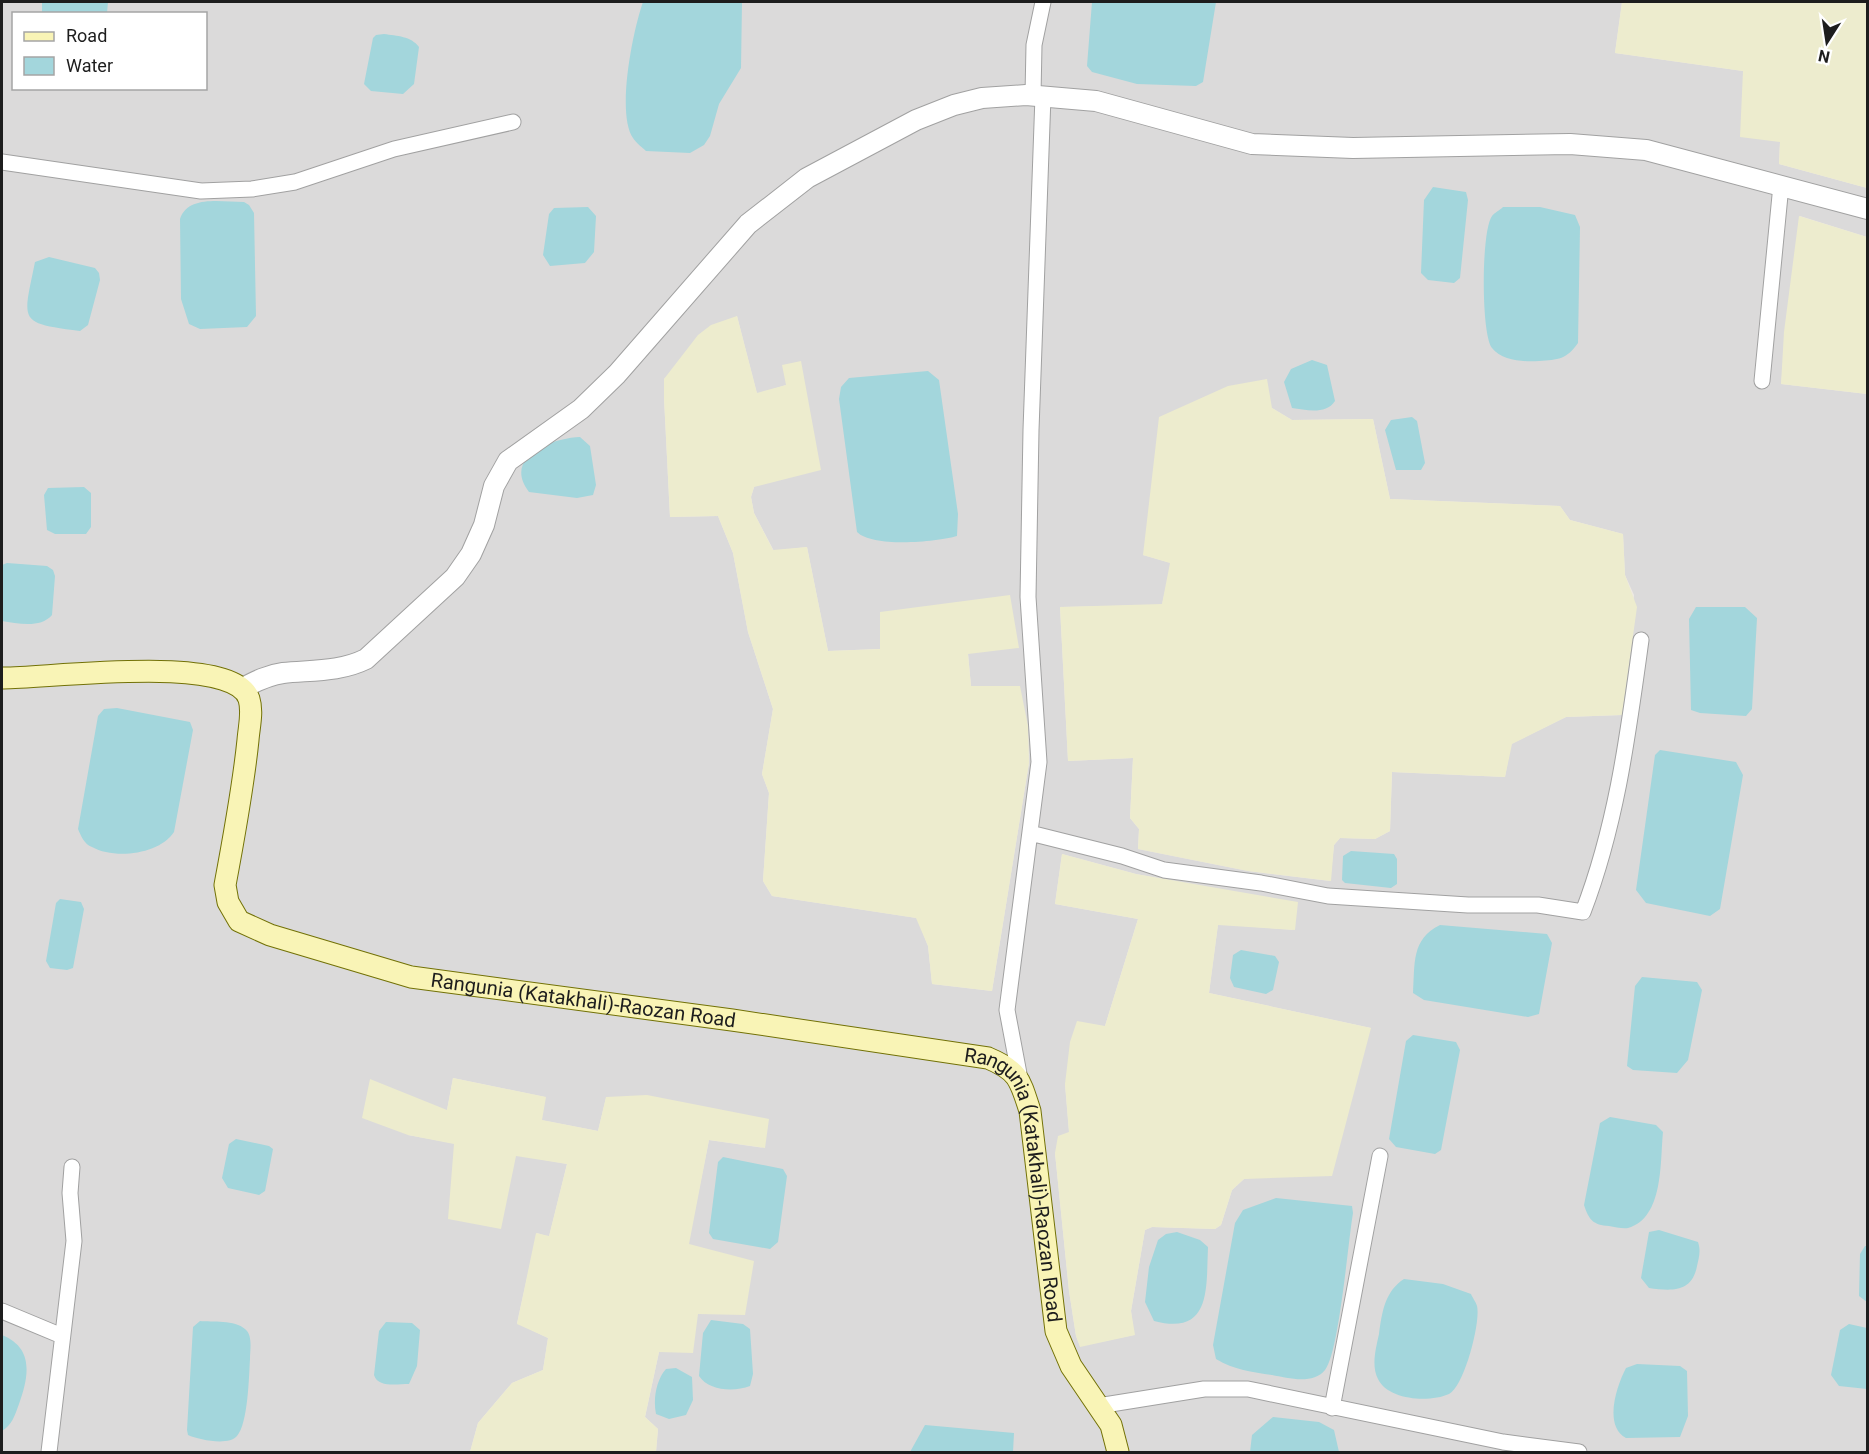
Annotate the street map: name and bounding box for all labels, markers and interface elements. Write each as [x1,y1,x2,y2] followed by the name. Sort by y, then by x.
[12,12,207,90] legend
[1797,12,1857,72] north arrow
[66,25,107,46] text: Road
[1816,46,1831,67] text: N
[66,55,113,76] text: Water
[429,968,737,1032] street label: Rangunia (Katakhali)-Raozan Road
[963,1043,1067,1324] street label: Rangunia (Katakhali)-Raozan Road

